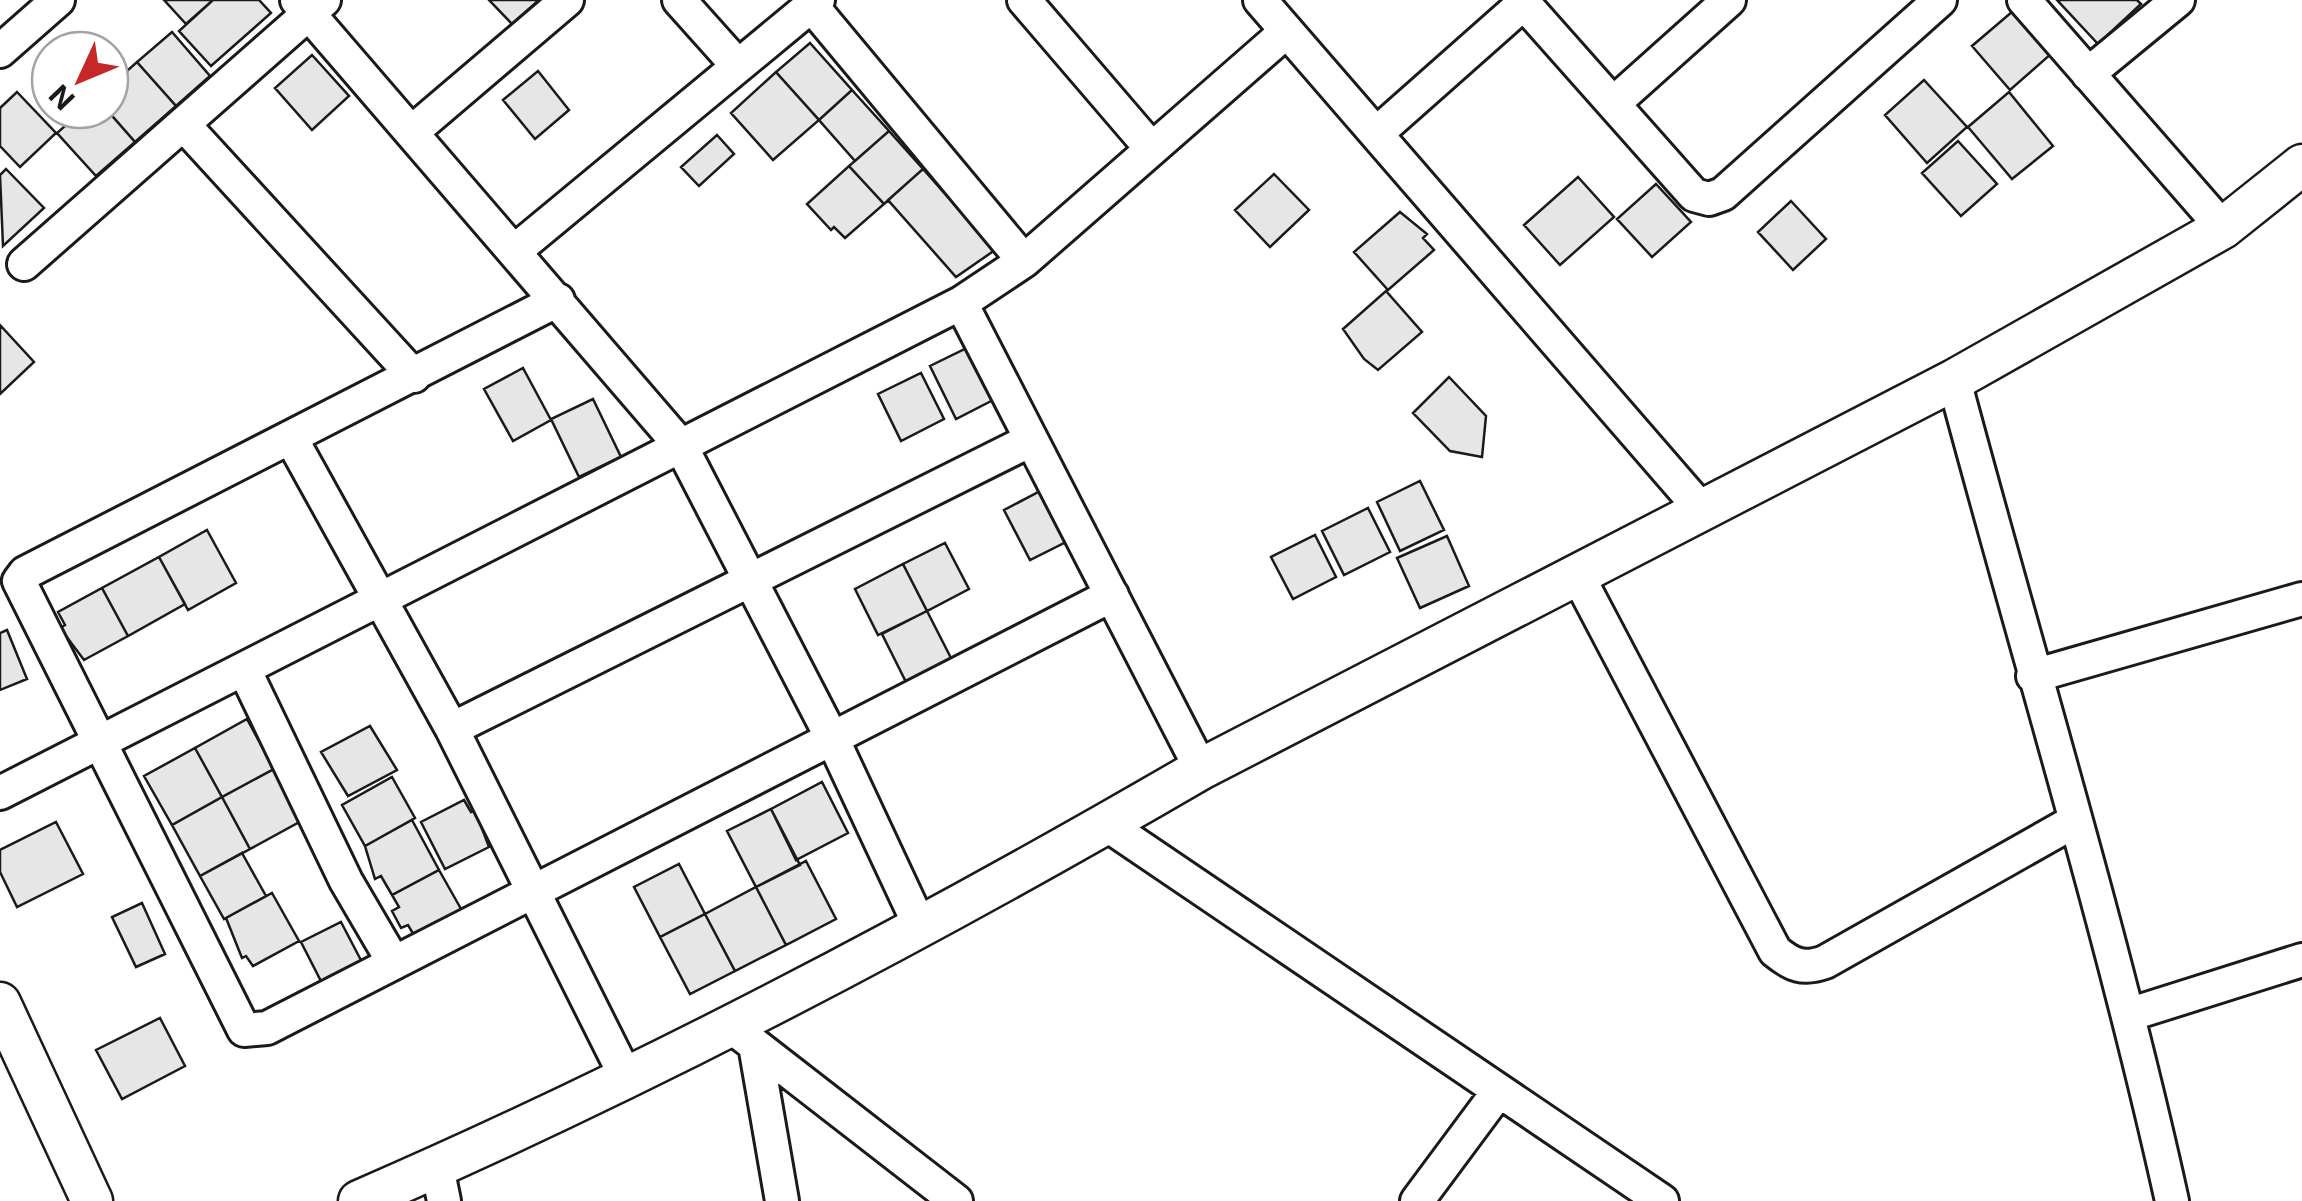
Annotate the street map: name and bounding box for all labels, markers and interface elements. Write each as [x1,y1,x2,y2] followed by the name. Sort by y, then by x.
[30,30,130,130] north arrow
[42,78,82,117] text: N

